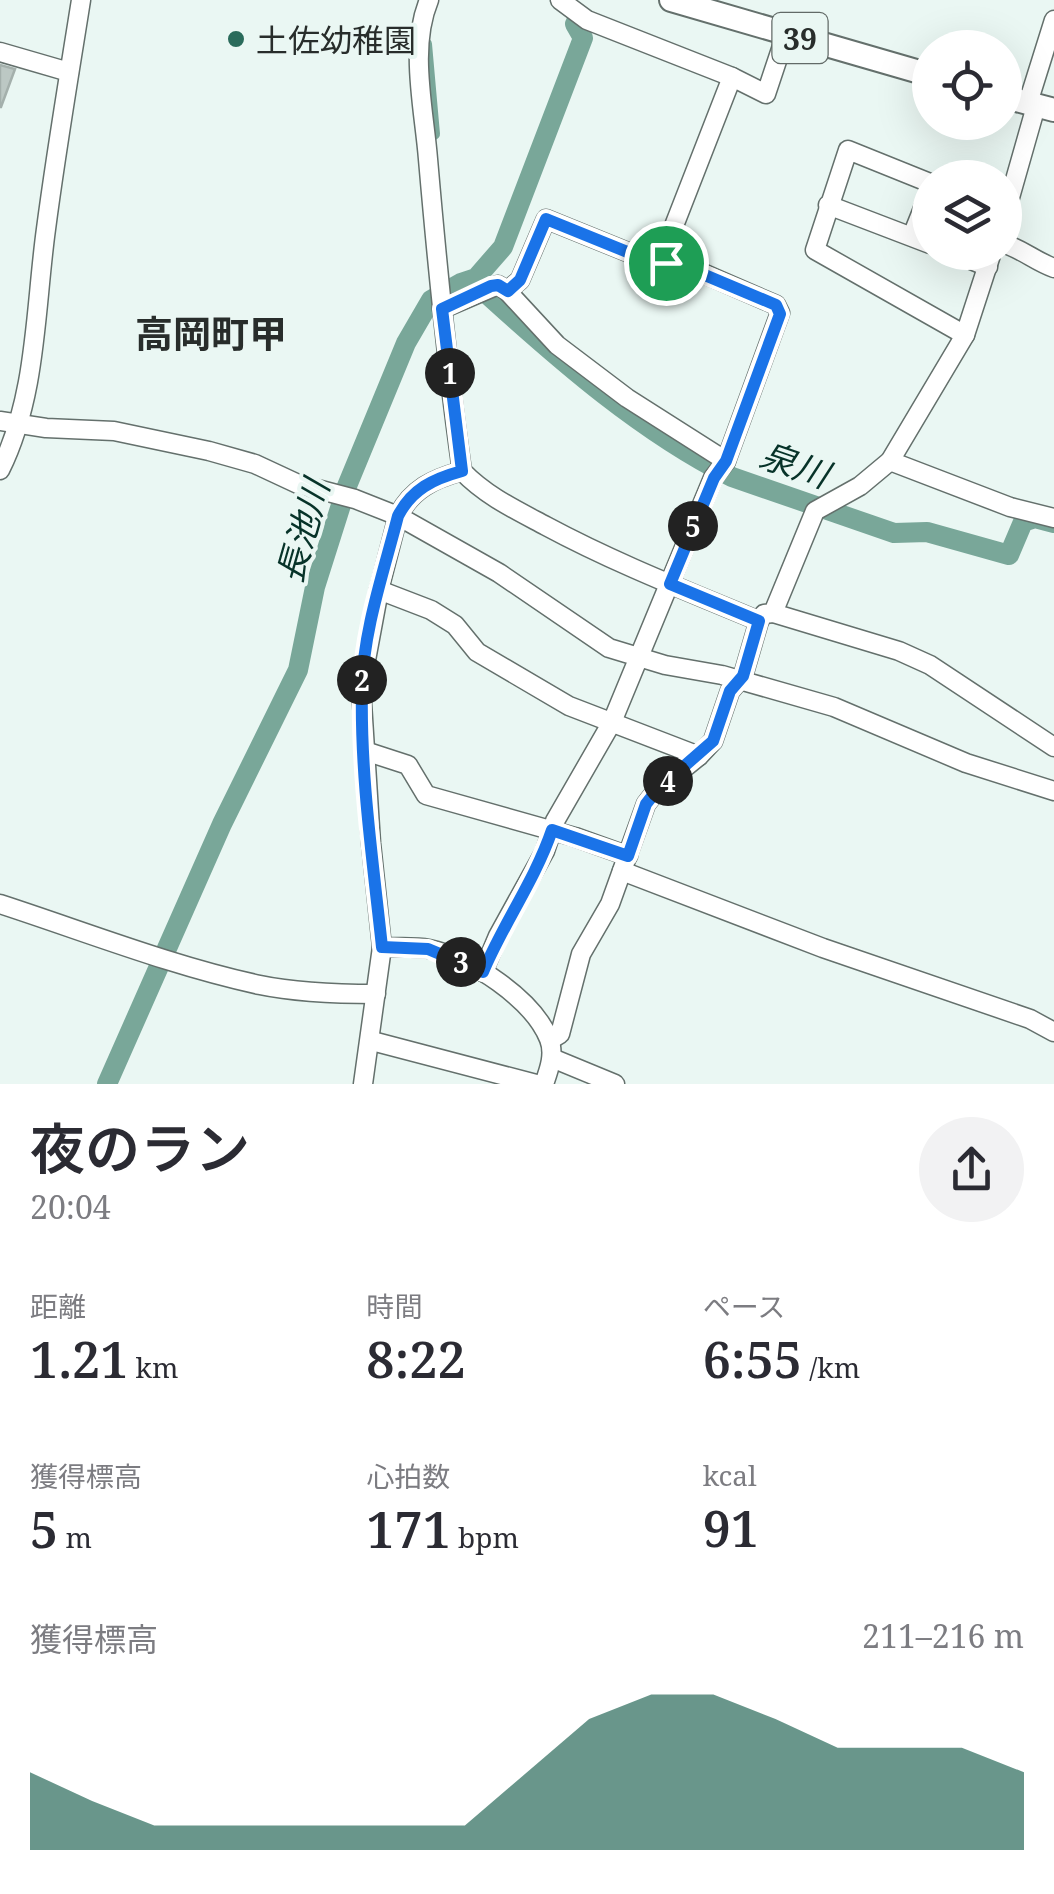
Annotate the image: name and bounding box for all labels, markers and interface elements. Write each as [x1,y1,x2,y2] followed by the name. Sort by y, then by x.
[772,13,828,63] road number: 39
[256,18,416,61] place label: 土佐幼稚園
[225,28,247,50] marker: 土佐幼稚園
[912,30,1022,270] map controls
[912,30,1022,140] button: locate
[912,160,1022,270] button: layers
[624,221,709,306] pin
[639,236,694,291] icon: arrive
[135,307,287,359] district label: 高岡町甲
[425,348,475,398] pin: 1
[442,354,458,392] text: 1
[754,430,840,499] water label: 泉川
[265,470,340,588] water label: 長池川
[668,501,718,551] pin: 5
[685,507,701,545] text: 5
[337,655,387,705] pin: 2
[354,661,370,699] text: 2
[643,756,693,806] pin: 4
[660,762,676,800] text: 4
[436,937,486,987] pin: 3
[453,943,469,981] text: 3
[30,1110,250,1185] text: 夜のラン
[919,1117,1024,1222] button: share
[30,1185,111,1228] text: 20:04
[30,1287,86,1325] text: 距離
[366,1287,422,1325] text: 時間
[703,1287,785,1325] text: ペース
[30,1325,128,1393] text: 1.21
[366,1325,466,1393] text: 8:22
[703,1325,802,1393] text: 6:55
[128,1348,178,1386] text: km
[802,1348,860,1386] text: /km
[703,1456,757,1494] text: kcal
[30,1457,142,1495] text: 獲得標高
[366,1457,450,1495] text: 心拍数
[703,1494,759,1562] text: 91
[30,1495,58,1563] text: 5
[366,1495,451,1563] text: 171
[58,1518,92,1556] text: m
[451,1518,519,1556] text: bpm
[862,1614,1024,1657] text: 211–216 m
[30,1617,158,1660] text: 獲得標高

